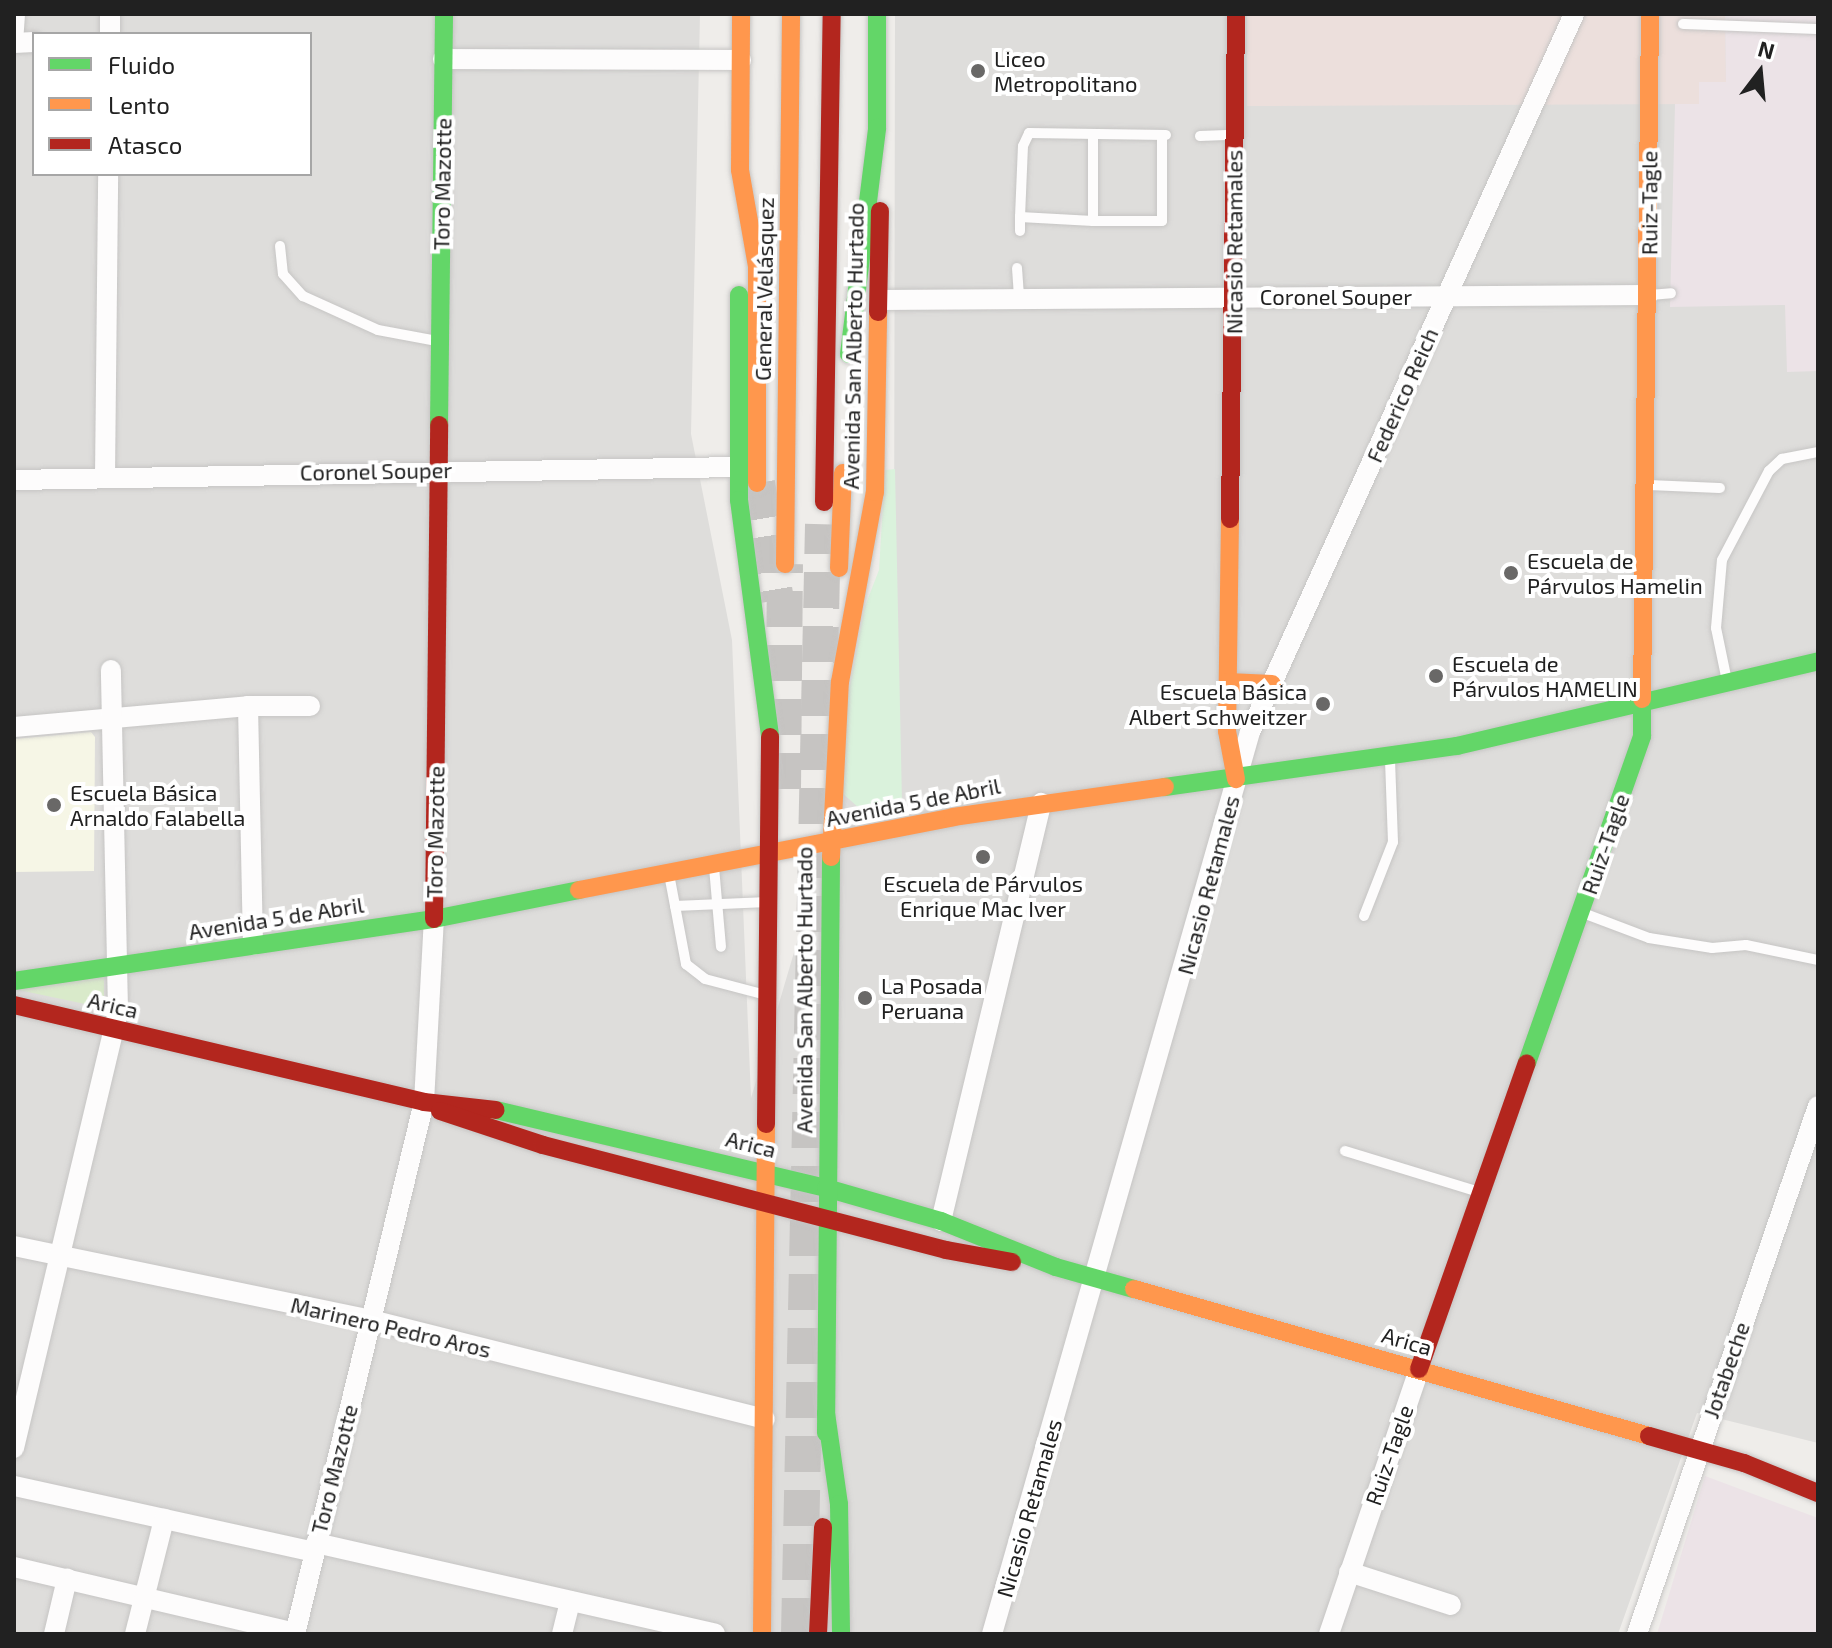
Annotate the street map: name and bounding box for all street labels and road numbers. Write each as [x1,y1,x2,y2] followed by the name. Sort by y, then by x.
[428,118,456,250] street label: Toro Mazotte
[1221,150,1247,334] street label: Nicasio Retamales
[1636,151,1662,255] street label: Ruiz-Tagle
[749,196,779,382] street label: General Velásquez
[837,202,869,490] street label: Avenida San Alberto Hurtado
[1260,284,1412,310] street label: Coronel Souper
[1361,324,1443,466] street label: Federico Reich
[299,456,453,486] street label: Coronel Souper
[421,766,449,898] street label: Toro Mazotte
[823,772,1003,832] street label: Avenida 5 de Abril
[1576,790,1634,898] street label: Ruiz-Tagle
[1171,792,1245,978] street label: Nicasio Retamales
[791,846,817,1134] street label: Avenida San Alberto Hurtado
[186,891,366,945] street label: Avenida 5 de Abril
[85,986,141,1024] street label: Arica
[723,1125,779,1163] street label: Arica
[288,1291,494,1363] street label: Marinero Pedro Aros
[1697,1318,1755,1422] street label: Jotabeche
[1379,1321,1435,1361] street label: Arica
[1360,1401,1418,1509] street label: Ruiz-Tagle
[305,1402,363,1536] street label: Toro Mazotte
[991,1416,1067,1600] street label: Nicasio Retamales

